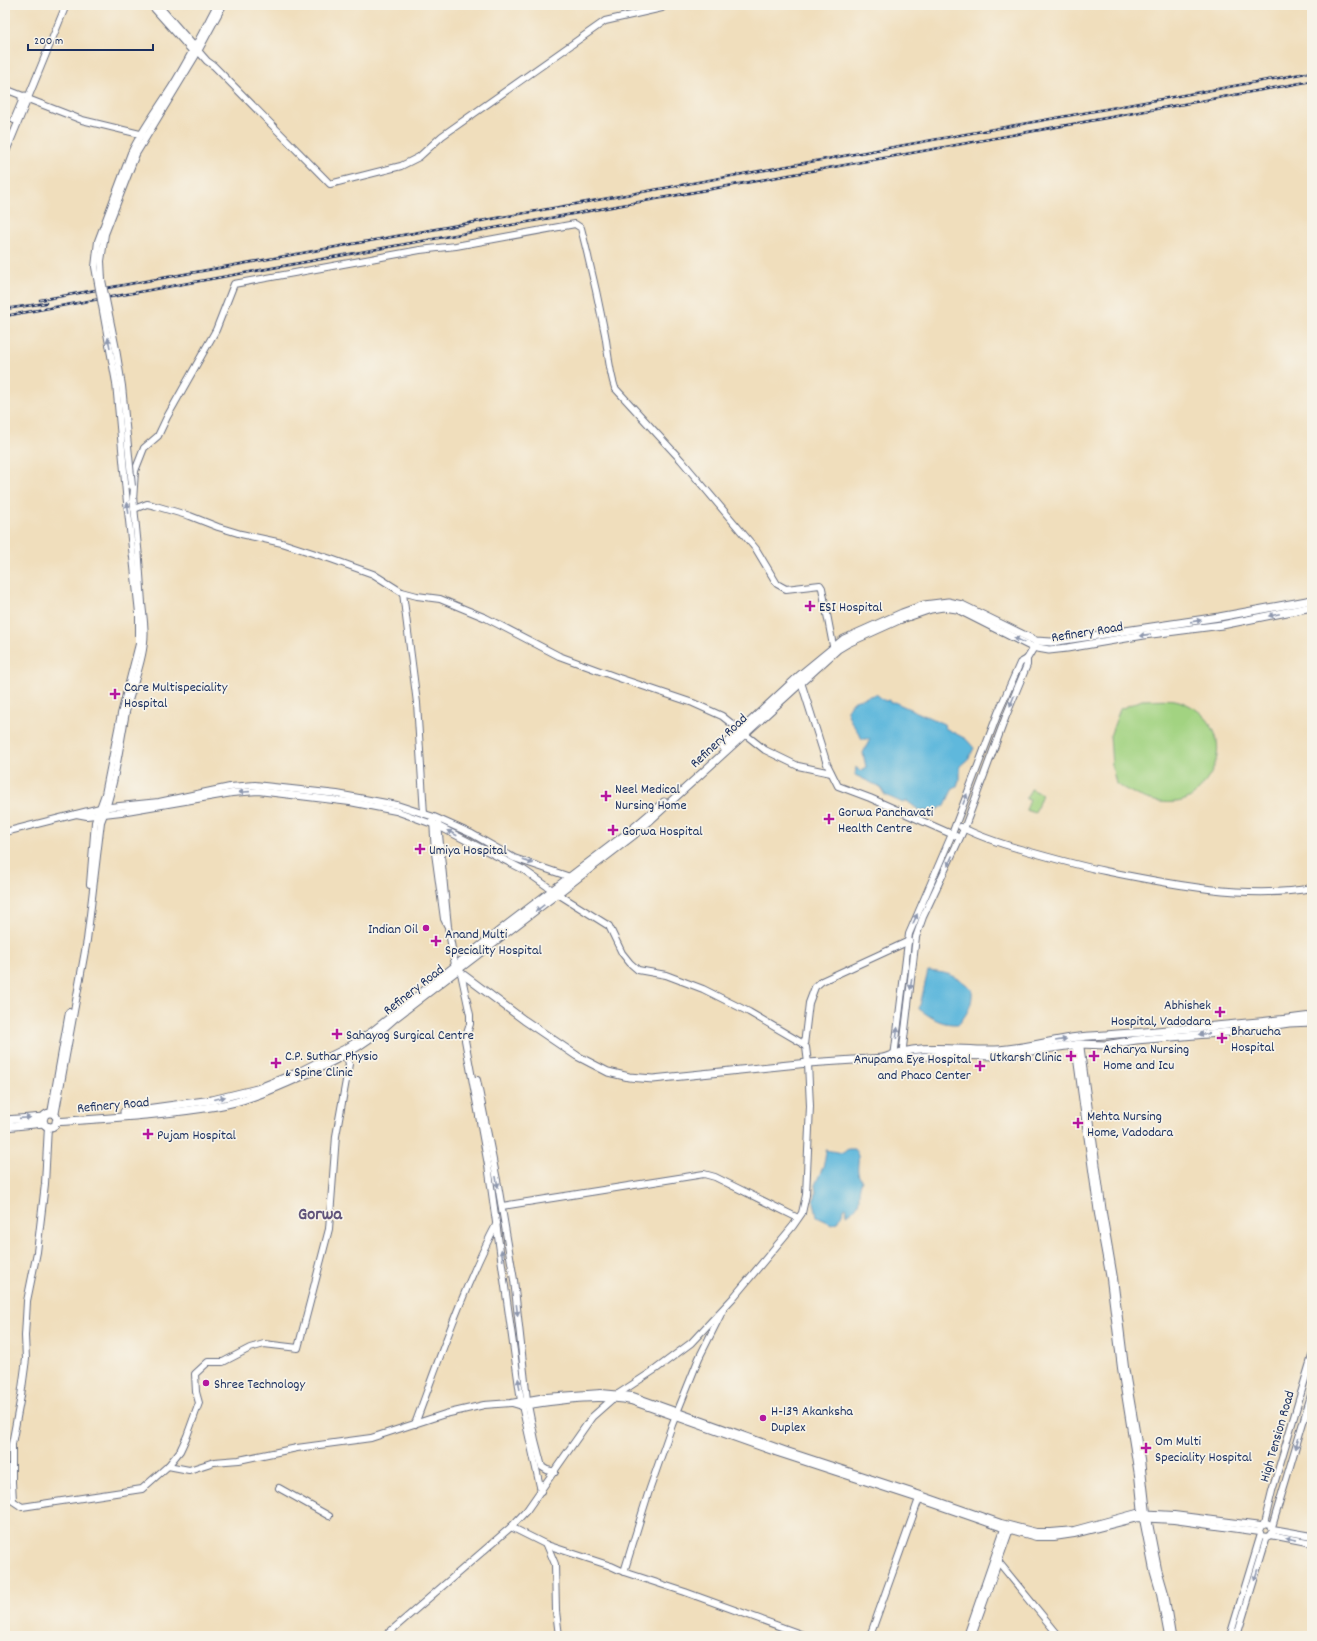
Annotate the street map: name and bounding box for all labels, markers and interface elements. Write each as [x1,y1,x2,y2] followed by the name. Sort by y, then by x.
[28,26,153,52] scale bar
[34,33,63,50] text: 200 m
[105,337,111,349] one-way arrow
[125,502,131,515] one-way arrow
[819,598,883,618] place label: ESI Hospital
[804,600,816,612] marker: ESI Hospital
[1268,612,1280,618] one-way arrow
[1050,617,1125,649] street label: Refinery Road
[1190,617,1203,624] one-way arrow
[1139,632,1151,638] one-way arrow
[1013,637,1024,644] one-way arrow
[124,678,228,714] place label: Care Multispeciality Hospital
[109,688,121,700] marker: Care Multispeciality Hospital
[1009,696,1015,707] one-way arrow
[686,709,753,773] street label: Refinery Road
[615,780,687,816] place label: Neel Medical Nursing Home
[238,789,250,796] one-way arrow
[600,790,612,802] marker: Neel Medical Nursing Home
[963,793,969,805] one-way arrow
[838,803,934,839] place label: Gorwa Panchavati Health Centre
[823,813,835,825] marker: Gorwa Panchavati Health Centre
[622,822,703,842] place label: Gorwa Hospital
[607,824,619,836] marker: Gorwa Hospital
[446,829,458,836] one-way arrow
[429,841,507,861] place label: Umiya Hospital
[414,843,426,855] marker: Umiya Hospital
[946,856,952,868] one-way arrow
[522,859,534,865] one-way arrow
[535,904,546,912] one-way arrow
[912,913,918,924] one-way arrow
[368,920,419,940] place label: Indian Oil
[421,923,431,933] marker: Indian Oil
[445,925,543,961] place label: Anand Multi Speciality Hospital
[430,935,442,947] marker: Anand Multi Speciality Hospital
[380,960,449,1021] street label: Refinery Road
[907,978,914,990] one-way arrow
[1111,996,1211,1032] place label: Abhishek Hospital, Vadodara
[1214,1006,1226,1018] marker: Abhishek Hospital, Vadodara
[1231,1022,1281,1058] place label: Bharucha Hospital
[346,1026,474,1046] place label: Sahayog Surgical Centre
[893,1027,900,1039] one-way arrow
[331,1028,343,1040] marker: Sahayog Surgical Centre
[1198,1030,1210,1037] one-way arrow
[1216,1032,1228,1044] marker: Bharucha Hospital
[1055,1037,1067,1043] one-way arrow
[1103,1040,1189,1076] place label: Acharya Nursing Home and Icu
[285,1047,378,1083] place label: C.P. Suthar Physio & Spine Clinic
[990,1048,1062,1068] place label: Utkarsh Clinic
[854,1050,972,1086] place label: Anupama Eye Hospital and Phaco Center
[1065,1050,1077,1062] marker: Utkarsh Clinic
[1088,1050,1100,1062] marker: Acharya Nursing Home and Icu
[270,1057,282,1069] marker: C.P. Suthar Physio & Spine Clinic
[974,1060,986,1072] marker: Anupama Eye Hospital and Phaco Center
[76,1093,150,1119] street label: Refinery Road
[214,1095,226,1101] one-way arrow
[1087,1107,1173,1143] place label: Mehta Nursing Home, Vadodara
[19,1115,31,1121] one-way arrow
[1072,1117,1084,1129] marker: Mehta Nursing Home, Vadodara
[157,1126,236,1146] place label: Pujam Hospital
[142,1128,154,1140] marker: Pujam Hospital
[495,1175,501,1188] one-way arrow
[298,1203,342,1228] district label: Gorwa
[498,1249,505,1261] one-way arrow
[514,1304,520,1316] one-way arrow
[214,1375,305,1395] place label: Shree Technology
[201,1378,211,1388] marker: Shree Technology
[516,1378,522,1390] one-way arrow
[1255,1388,1301,1485] street label: High Tension Road
[771,1402,853,1438] place label: H-139 Akanksha Duplex
[758,1413,768,1423] marker: H-139 Akanksha Duplex
[1155,1432,1253,1468] place label: Om Multi Speciality Hospital
[1294,1437,1300,1449] one-way arrow
[1140,1442,1152,1454] marker: Om Multi Speciality Hospital
[1285,1536,1298,1542] one-way arrow
[1253,1569,1259,1581] one-way arrow

